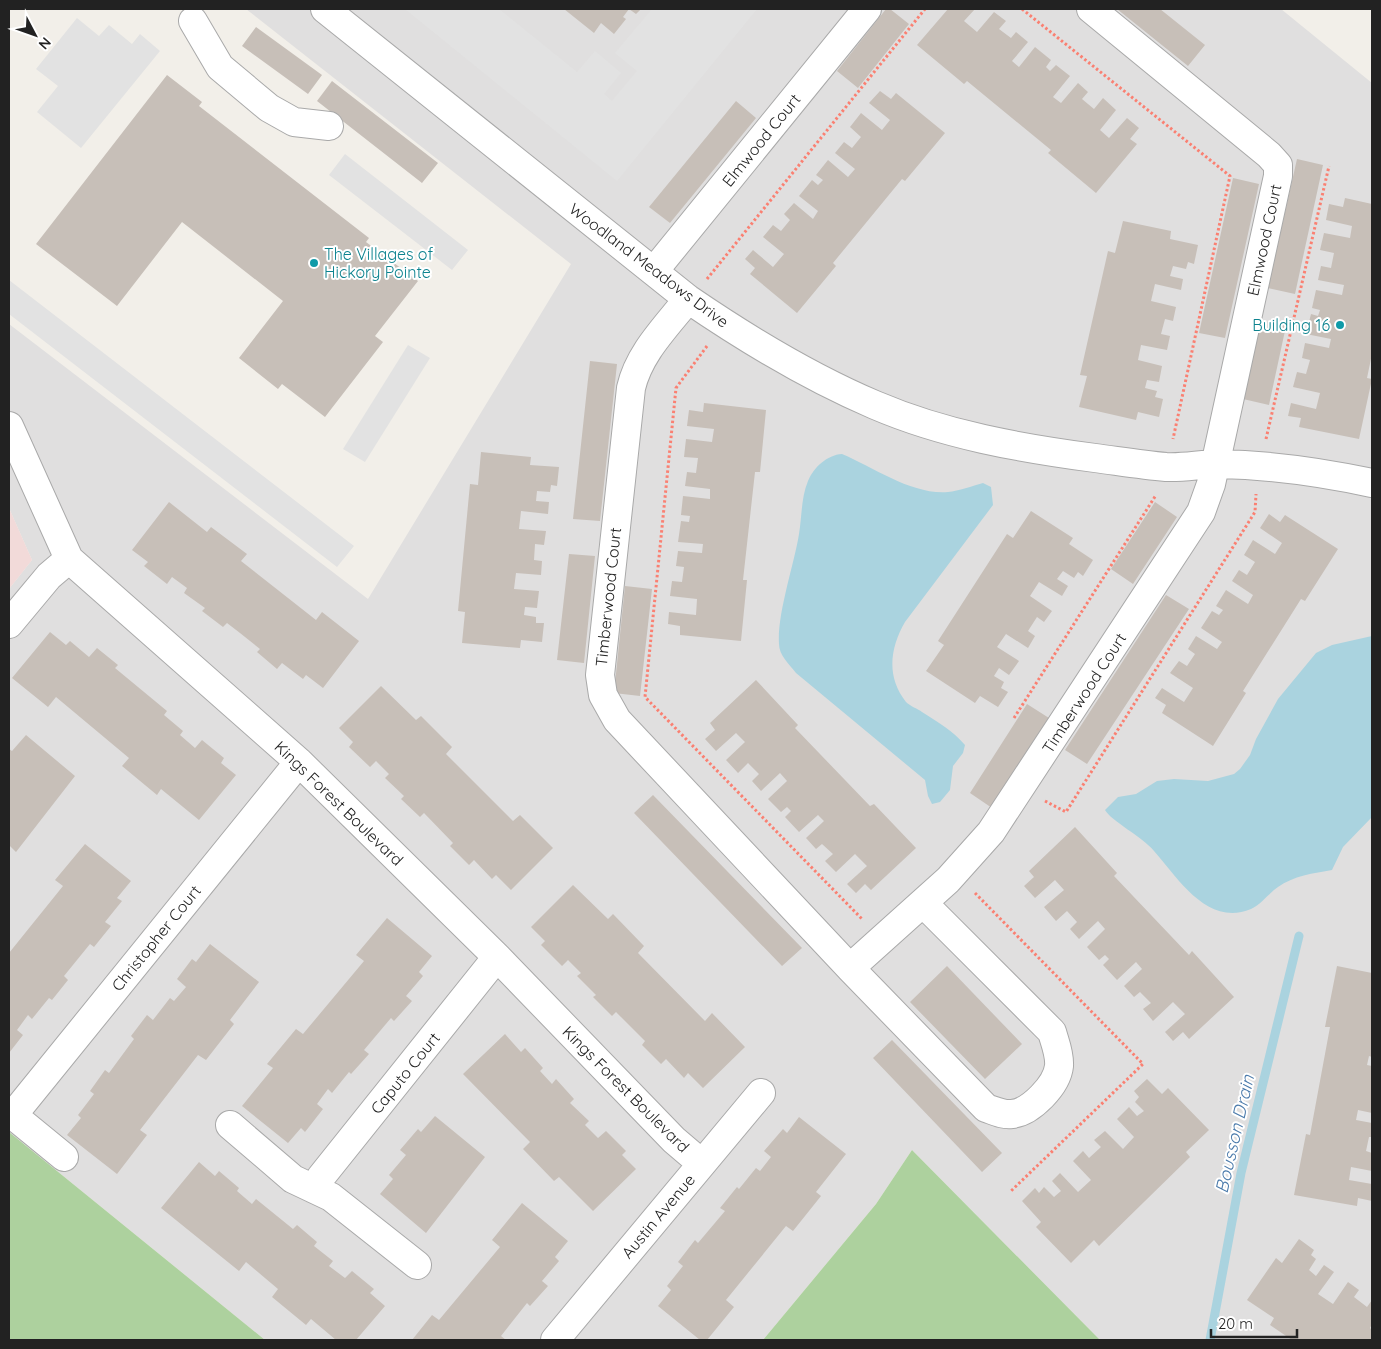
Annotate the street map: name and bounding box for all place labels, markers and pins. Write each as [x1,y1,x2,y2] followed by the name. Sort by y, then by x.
[324,244,434,282] place label: The Villages of Hickory Pointe
[308,257,320,269] marker: The Villages of Hickory Pointe
[1252,315,1330,335] place label: Building 16
[1334,319,1346,331] marker: Building 16

